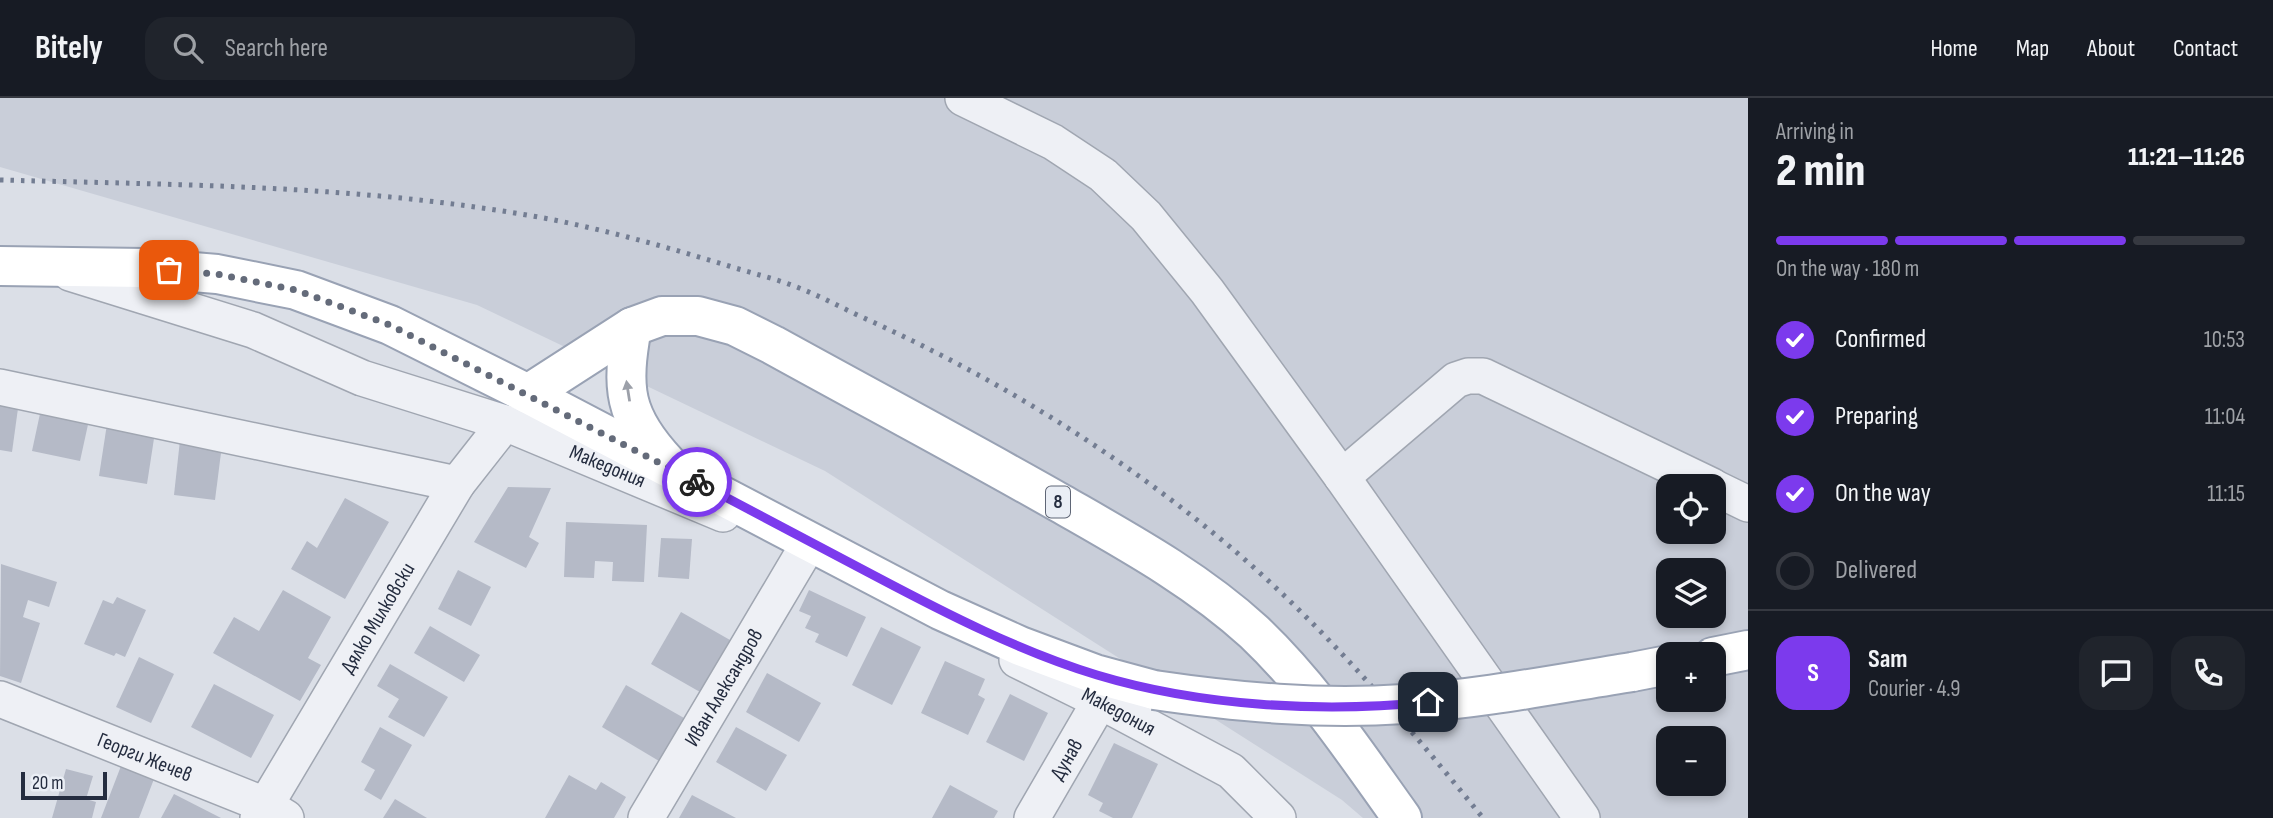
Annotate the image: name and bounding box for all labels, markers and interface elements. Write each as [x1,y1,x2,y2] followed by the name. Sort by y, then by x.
[145,17,635,80] search box
[35,28,103,68] text: Bitely
[169,29,207,67] icon: search
[225,33,328,64] text: Search here
[1930,34,1978,63] text: Home
[2016,34,2049,63] text: Map
[2087,34,2135,63] text: About
[2173,34,2238,63] text: Contact
[1776,118,1854,146] text: Arriving in
[2128,142,2245,173] text: 11:21–11:26
[1776,144,1865,199] text: 2 min
[139,240,199,300] pin
[150,251,188,289] icon: bag
[1776,255,1919,283] text: On the way · 180 m
[1776,321,1814,359] icon: check
[1835,324,1926,355] text: Confirmed
[2204,326,2245,354] text: 10:53
[622,380,633,402] one-way arrow
[1776,398,1814,436] icon: check
[1835,401,1918,432] text: Preparing
[2205,403,2245,431] text: 11:04
[566,439,649,493] street label: Македония
[662,447,732,517] courier
[678,463,716,501] icon: bike
[1656,474,1726,796] map controls
[1656,474,1726,544] button: locate
[1776,475,1814,513] icon: check
[1835,478,1931,509] text: On the way
[2207,480,2245,508] text: 11:15
[1046,486,1070,518] road number: 8
[1835,555,1917,586] text: Delivered
[335,558,420,678] street label: Дялко Милковски
[1656,558,1726,628] button: layers
[679,624,768,751] street label: Иван Александров
[2079,636,2153,710] button: chat
[2171,636,2245,710] button: phone
[1656,642,1726,712] button: +
[1868,644,1908,675] text: Sam
[1807,658,1819,689] text: S
[1398,672,1458,732] pin
[1868,675,1960,703] text: Courier · 4.9
[1078,682,1160,741] street label: Македония
[1409,683,1447,721] icon: home
[1656,726,1726,796] button: −
[94,727,196,787] street label: Георги Жечев
[1044,734,1088,784] street label: Дунав
[21,769,107,801] scale bar
[32,772,64,795] text: 20 m

